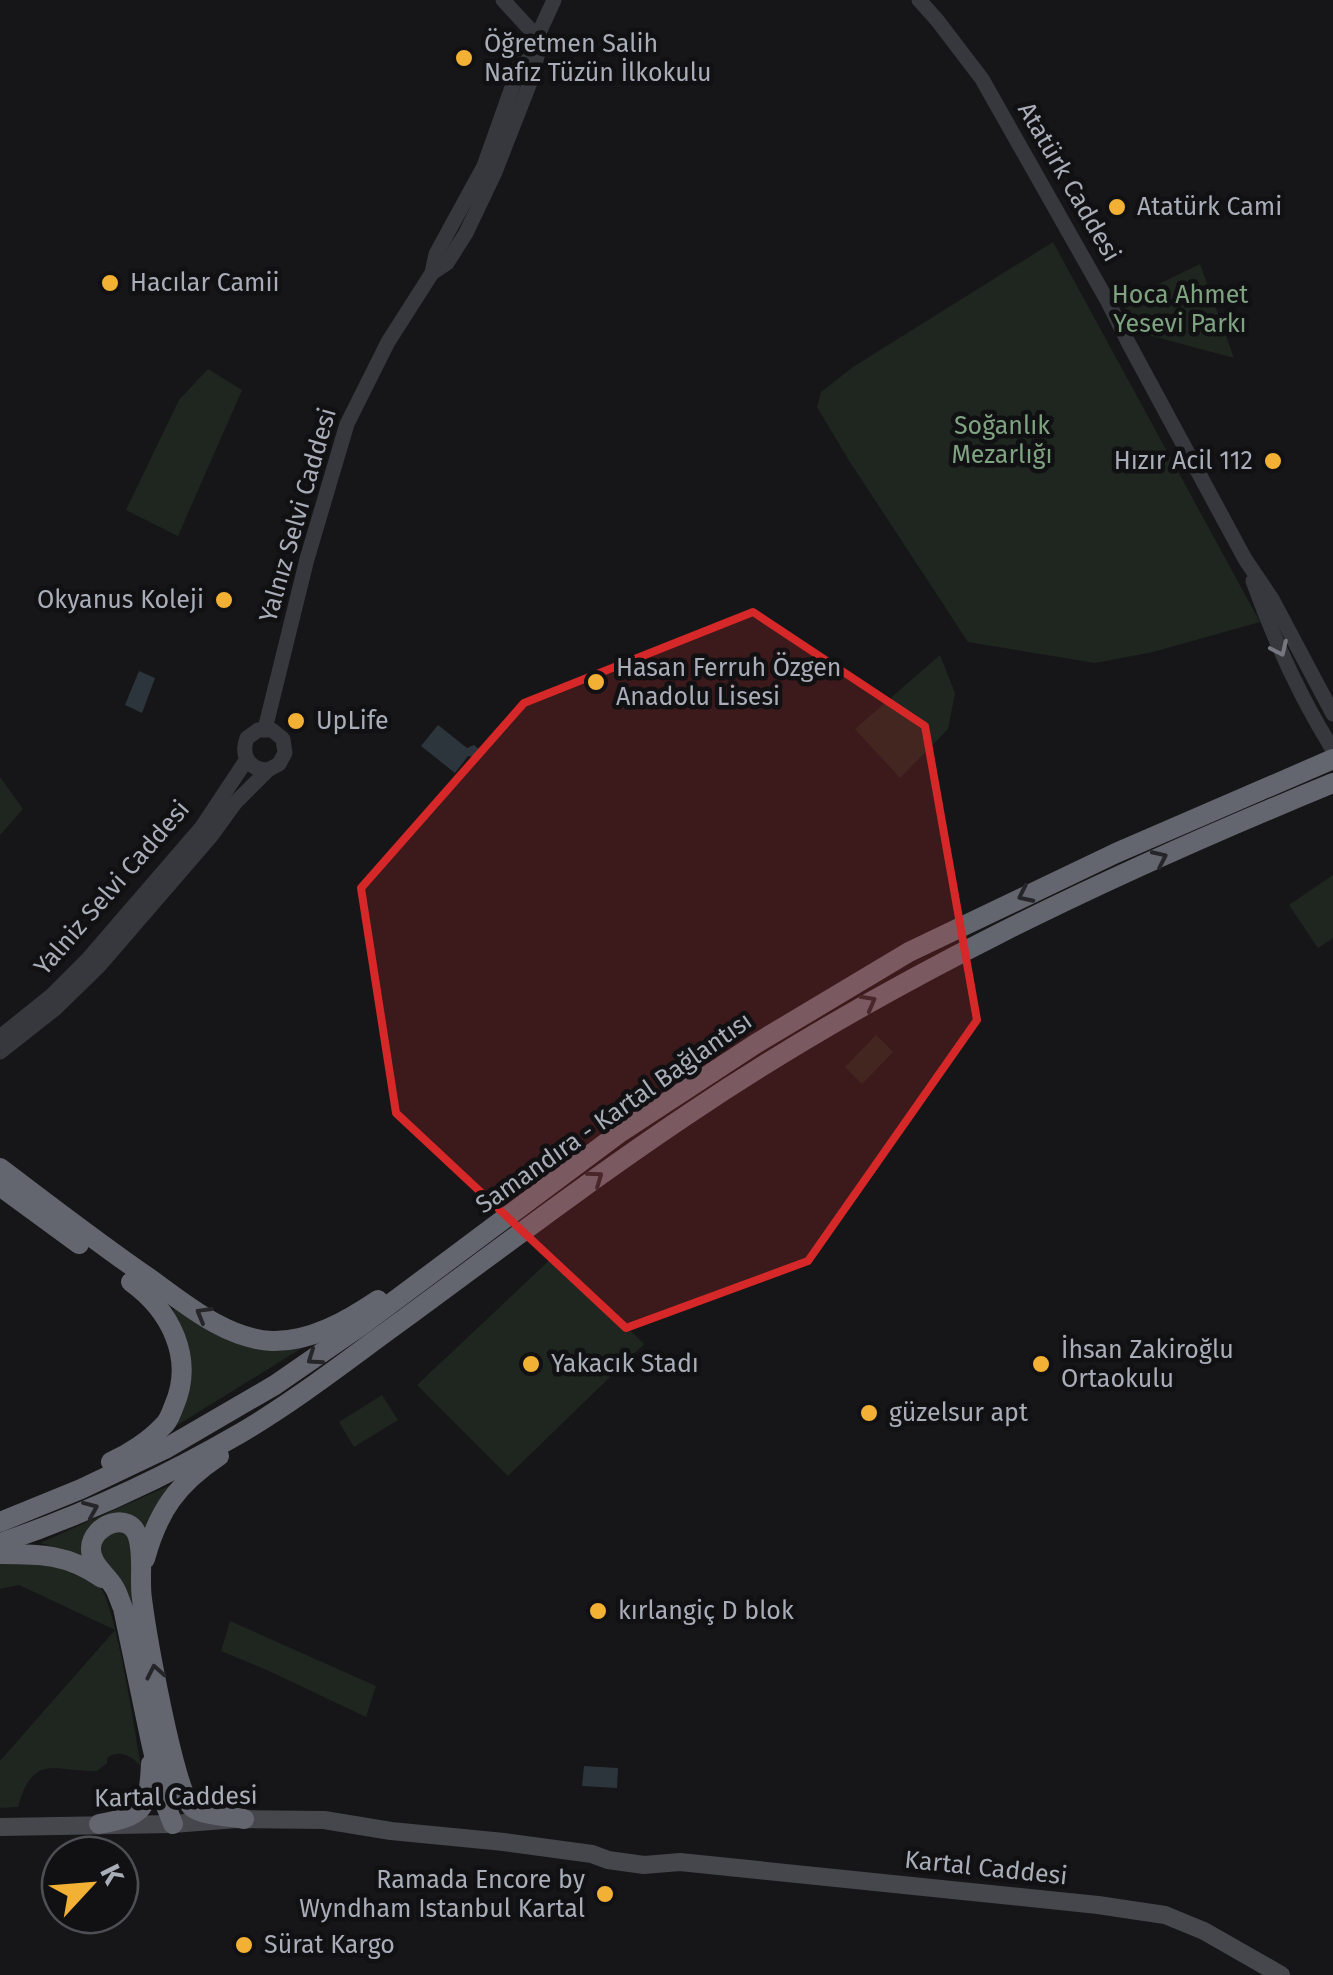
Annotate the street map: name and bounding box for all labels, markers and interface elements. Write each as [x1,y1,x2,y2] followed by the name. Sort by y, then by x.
[484,28,712,88] place label: Öğretmen Salih Nafız Tüzün İlkokulu
[453,47,475,69] marker: Öğretmen Salih Nafız Tüzün İlkokulu
[1011,97,1127,267] street label: Atatürk Caddesi
[1137,192,1282,222] place label: Atatürk Cami
[1106,196,1128,218] marker: Atatürk Cami
[130,268,280,298] place label: Hacılar Camii
[99,272,121,294] marker: Hacılar Camii
[1112,280,1249,339] park label: Hoca Ahmet Yesevi Parkı
[253,404,343,626] street label: Yalnız Selvi Caddesi
[951,411,1053,470] park label: Soğanlık Mezarlığı
[1114,446,1253,476] place label: Hızır Acil 112
[1262,450,1284,472] marker: Hızır Acil 112
[37,585,204,615] place label: Okyanus Koleji
[213,589,235,611] marker: Okyanus Koleji
[1268,639,1288,657] one-way arrow
[616,652,841,712] place label: Hasan Ferruh Özgen Anadolu Lisesi
[585,671,607,693] marker: Hasan Ferruh Özgen Anadolu Lisesi
[316,706,389,736] place label: UpLife
[285,710,307,732] marker: UpLife
[28,795,196,981] street label: Yalniz Selvi Caddesi
[1150,851,1168,871] one-way arrow
[1018,883,1036,902] one-way arrow
[858,995,876,1015] one-way arrow
[470,1006,758,1220] street label: Samandıra - Kartal Bağlantısı
[585,1172,603,1190] one-way arrow
[196,1307,214,1326] one-way arrow
[1061,1334,1234,1394] place label: İhsan Zakiroğlu Ortaokulu
[307,1346,326,1364] one-way arrow
[551,1349,699,1379] place label: Yakacık Stadı
[520,1353,542,1375] marker: Yakacık Stadı
[1030,1353,1052,1375] marker: İhsan Zakiroğlu Ortaokulu
[889,1398,1029,1428] place label: güzelsur apt
[858,1402,880,1424] marker: güzelsur apt
[81,1500,99,1520] one-way arrow
[618,1596,794,1626] place label: kırlangiç D blok
[587,1600,609,1622] marker: kırlangiç D blok
[146,1664,167,1681] one-way arrow
[94,1781,258,1813] street label: Kartal Caddesi
[40,1835,140,1935] north arrow
[903,1845,1069,1891] street label: Kartal Caddesi
[93,1859,131,1891] text: K
[299,1865,586,1924] place label: Ramada Encore by Wyndham Istanbul Kartal
[594,1883,616,1905] marker: Ramada Encore by Wyndham Istanbul Kartal
[264,1930,395,1960] place label: Sürat Kargo
[233,1934,255,1956] marker: Sürat Kargo

